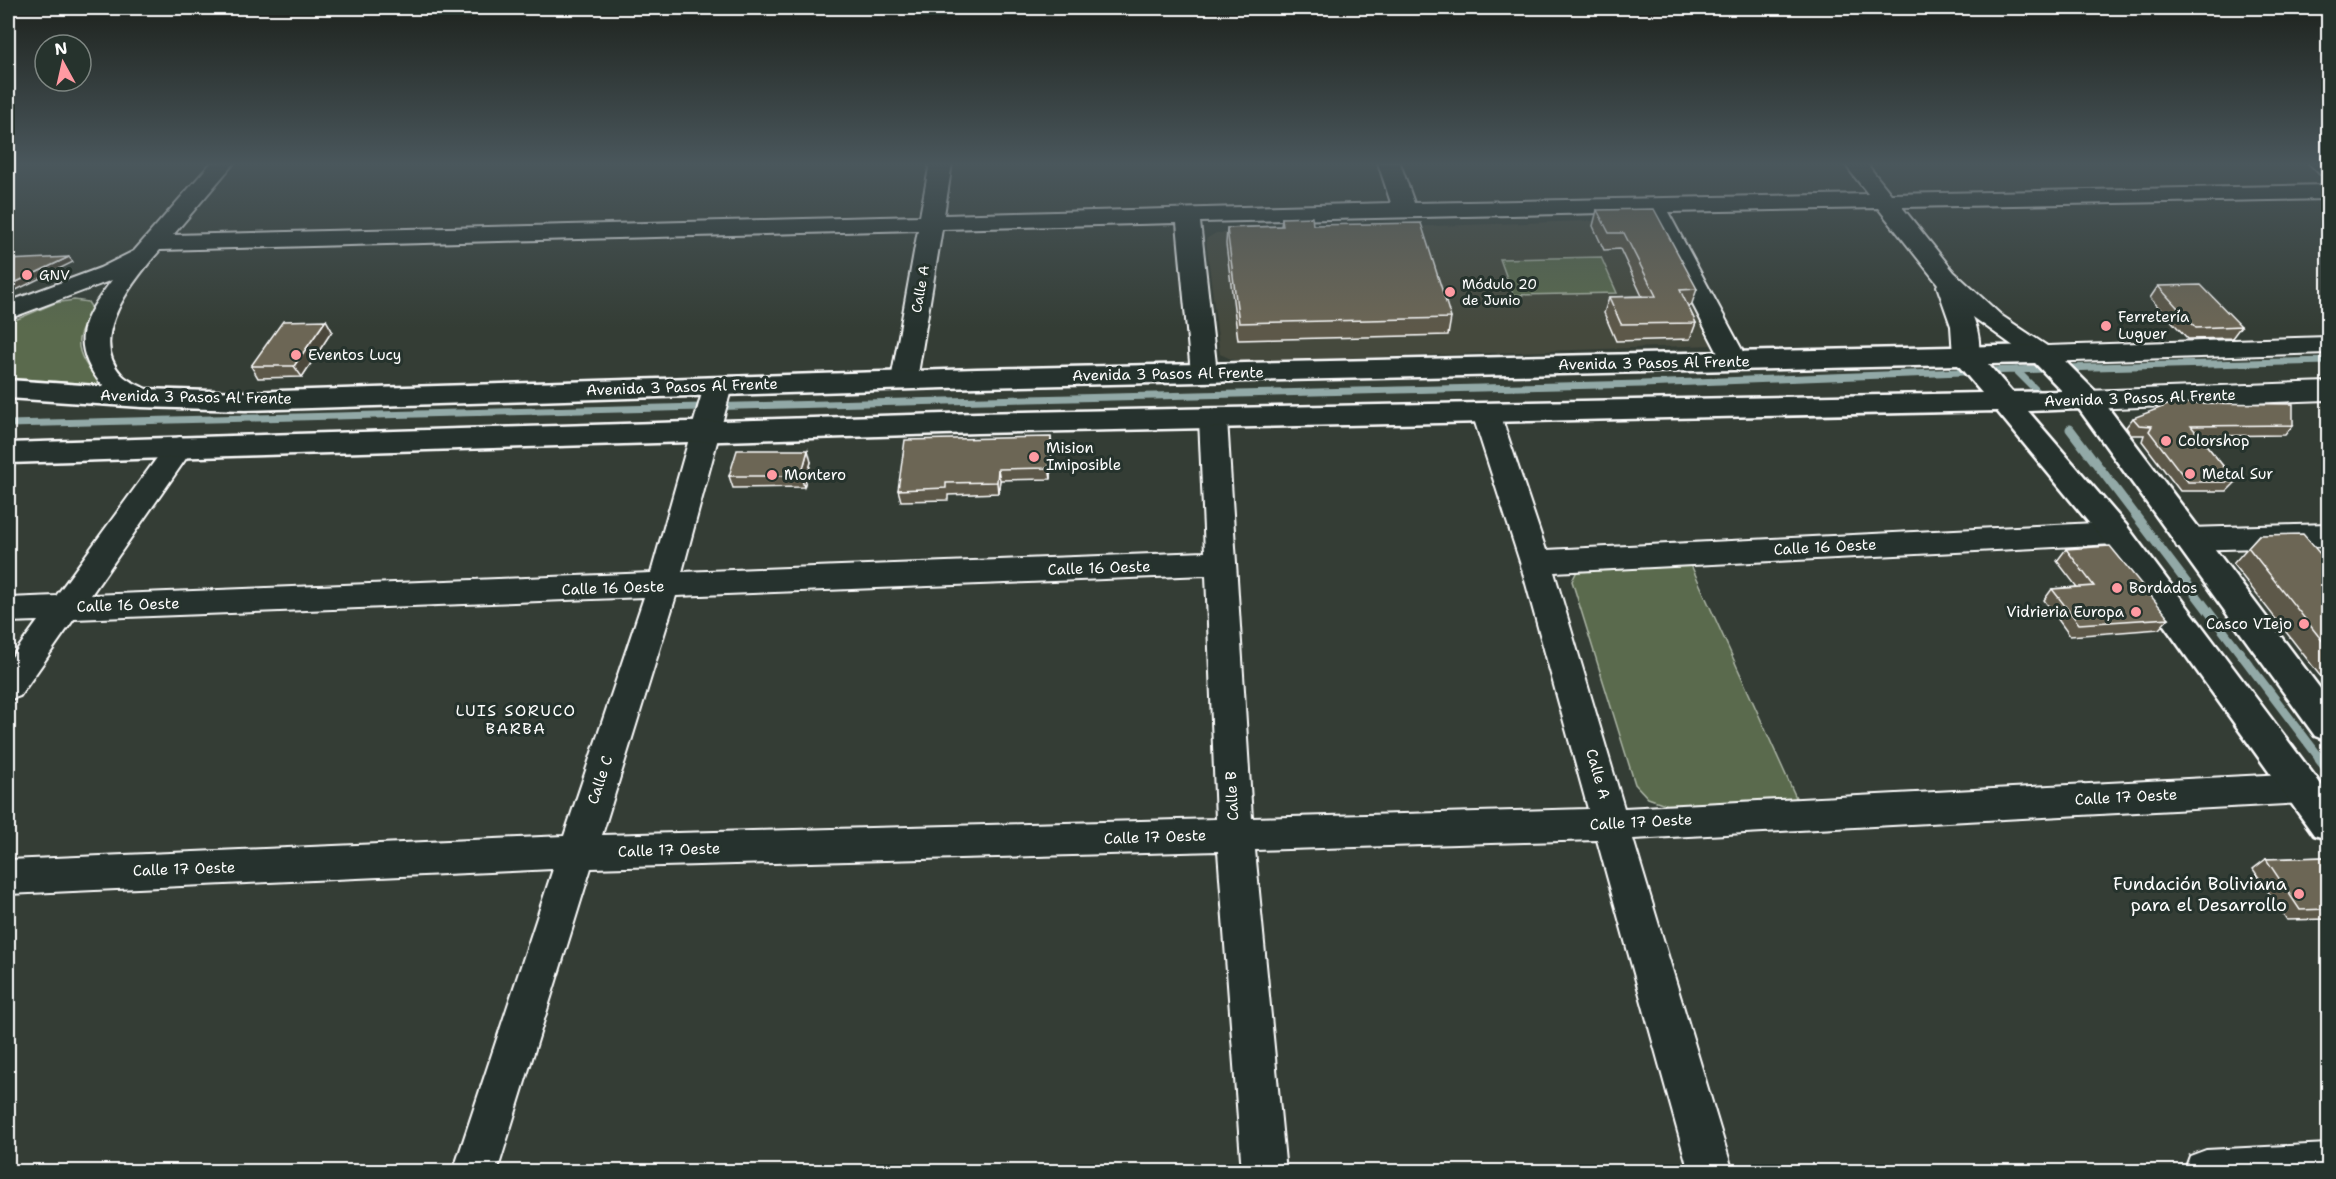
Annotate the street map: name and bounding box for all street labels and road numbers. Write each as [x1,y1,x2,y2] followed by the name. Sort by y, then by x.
[907,264,933,314] street label: Calle A
[1558,351,1750,375] street label: Avenida 3 Pasos Al Frente
[1072,362,1264,386] street label: Avenida 3 Pasos Al Frente
[586,374,778,400] street label: Avenida 3 Pasos Al Frente
[100,385,292,409] street label: Avenida 3 Pasos Al Frente
[2044,385,2236,411] street label: Avenida 3 Pasos Al Frente
[1773,534,1877,560] street label: Calle 16 Oeste
[1047,556,1151,580] street label: Calle 16 Oeste
[561,576,665,600] street label: Calle 16 Oeste
[76,593,180,617] street label: Calle 16 Oeste
[1581,746,1615,802] street label: Calle A
[583,753,617,807] street label: Calle C
[1221,771,1243,821] street label: Calle B
[2074,784,2178,810] street label: Calle 17 Oeste
[1589,809,1693,835] street label: Calle 17 Oeste
[1103,825,1207,849] street label: Calle 17 Oeste
[617,838,721,862] street label: Calle 17 Oeste
[132,857,236,881] street label: Calle 17 Oeste

